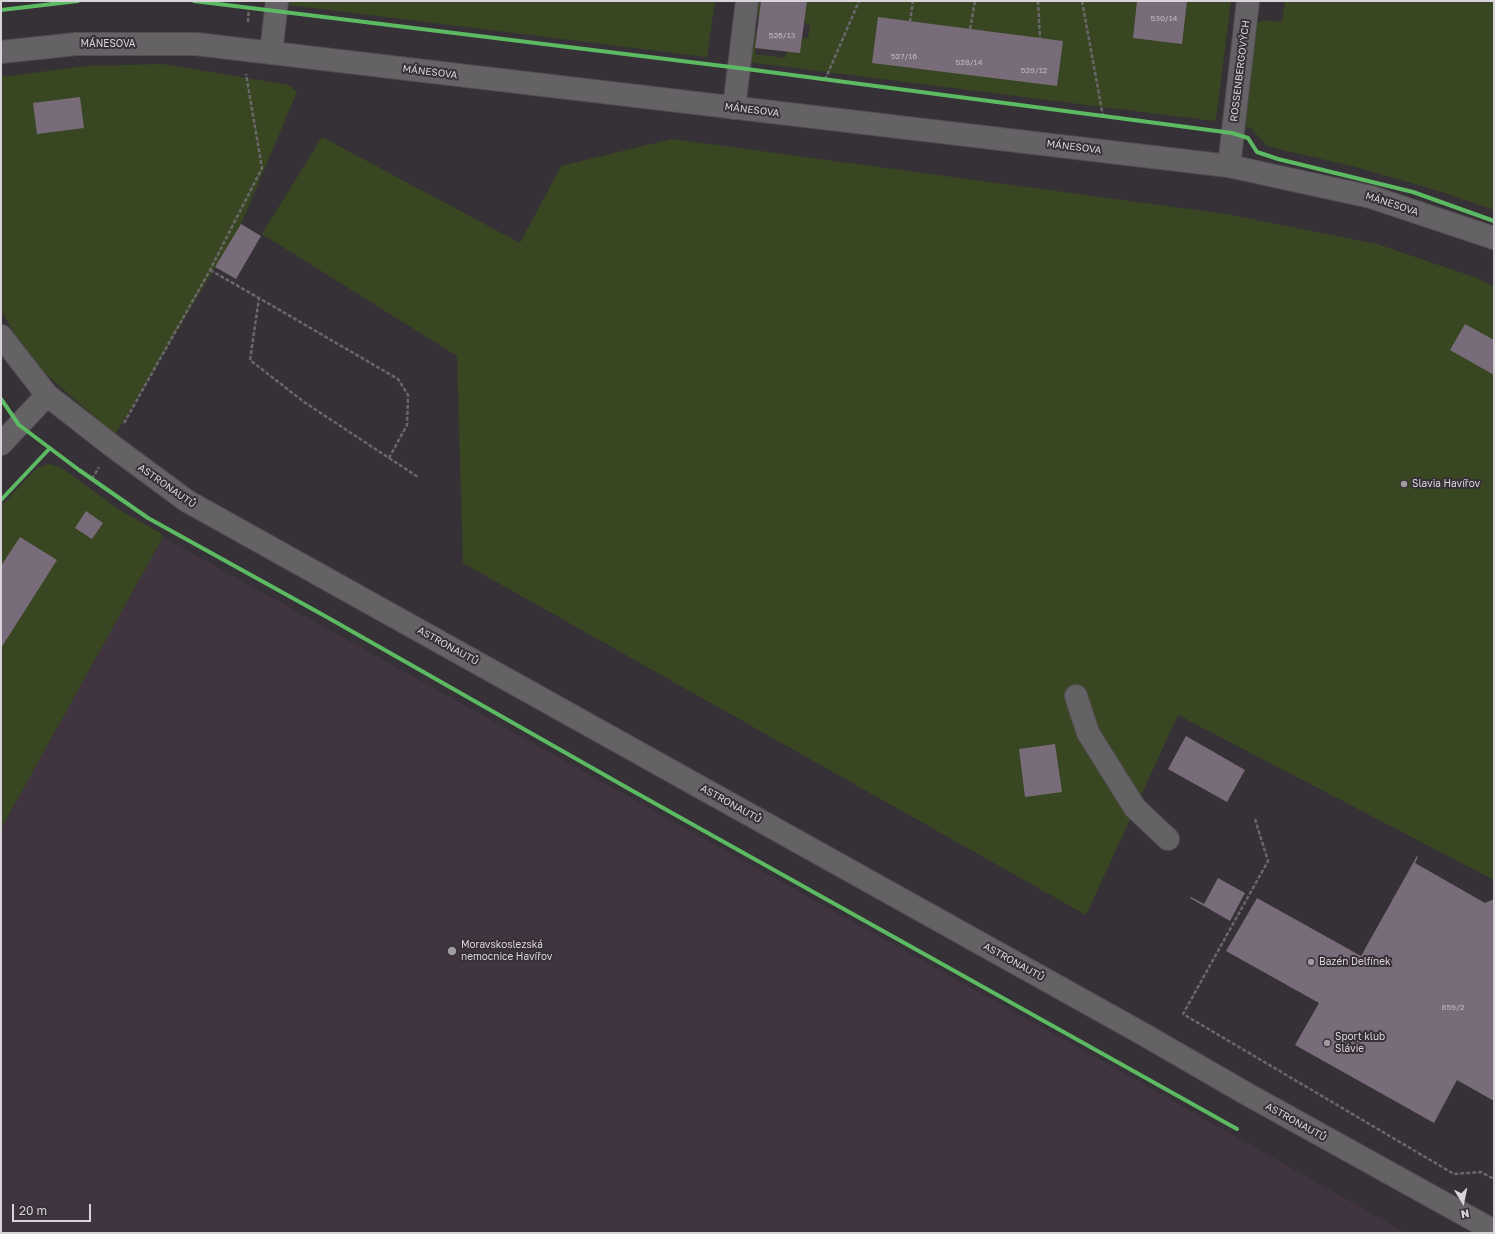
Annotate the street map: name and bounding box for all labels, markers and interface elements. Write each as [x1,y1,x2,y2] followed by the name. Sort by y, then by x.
[1151,13,1177,23] house number: 530/14
[1228,20,1252,122] street label: ROSSENBERGOVÝCH
[769,30,795,40] house number: 526/13
[80,38,136,50] street label: MÁNESOVA
[891,51,917,61] house number: 527/16
[956,57,982,67] house number: 528/14
[402,63,458,81] street label: MÁNESOVA
[1021,65,1047,75] house number: 529/12
[724,101,780,119] street label: MÁNESOVA
[1046,138,1102,156] street label: MÁNESOVA
[1364,190,1420,218] street label: MÁNESOVA
[136,462,198,510] street label: ASTRONAUTŮ
[1412,478,1480,490] place label: Slavia Havířov
[1399,479,1409,489] marker: Slavia Havířov
[415,624,481,668] street label: ASTRONAUTŮ
[698,782,764,826] street label: ASTRONAUTŮ
[461,939,552,962] place label: Moravskoslezská nemocnice Havířov
[981,940,1047,984] street label: ASTRONAUTŮ
[446,945,458,957] marker: Moravskoslezská nemocnice Havířov
[1319,956,1391,968] place label: Bazén Delfínek
[1306,957,1316,967] marker: Bazén Delfínek
[1442,1002,1464,1012] house number: 859/2
[1335,1031,1385,1054] place label: Sport klub Slávie
[1322,1038,1332,1048] marker: Sport klub Slávie
[1263,1100,1329,1144] street label: ASTRONAUTŮ
[1443,1182,1483,1222] north arrow
[14,1196,93,1222] scale bar
[19,1203,47,1218] text: 20 m
[1460,1207,1470,1221] text: N

